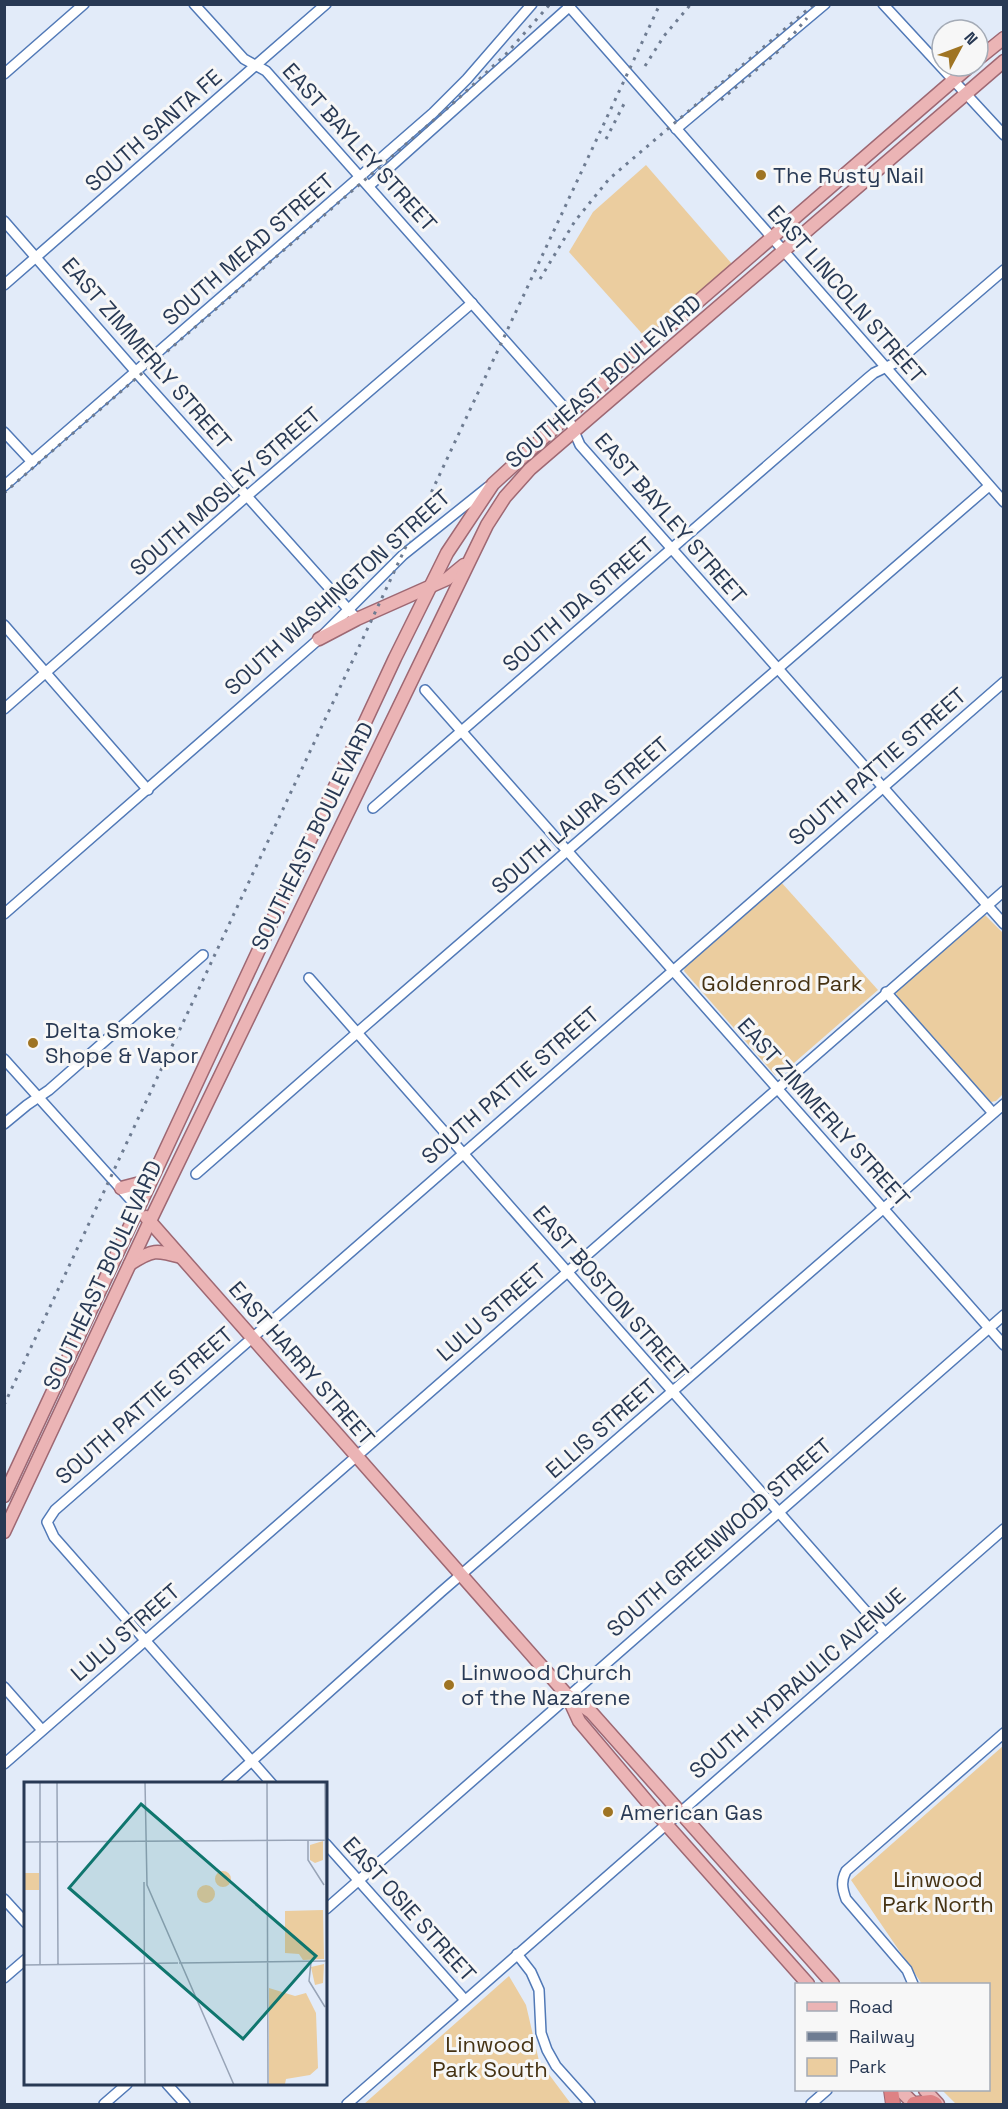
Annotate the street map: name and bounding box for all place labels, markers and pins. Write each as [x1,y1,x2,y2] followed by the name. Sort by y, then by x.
[773,161,924,189] place label: The Rusty Nail
[754,168,768,182] marker: The Rusty Nail
[45,1016,199,1069] place label: Delta Smoke Shope & Vapor
[26,1036,40,1050] marker: Delta Smoke Shope & Vapor
[461,1658,632,1711] place label: Linwood Church of the Nazarene
[442,1678,456,1692] marker: Linwood Church of the Nazarene
[620,1798,763,1826] place label: American Gas
[601,1805,615,1819] marker: American Gas

